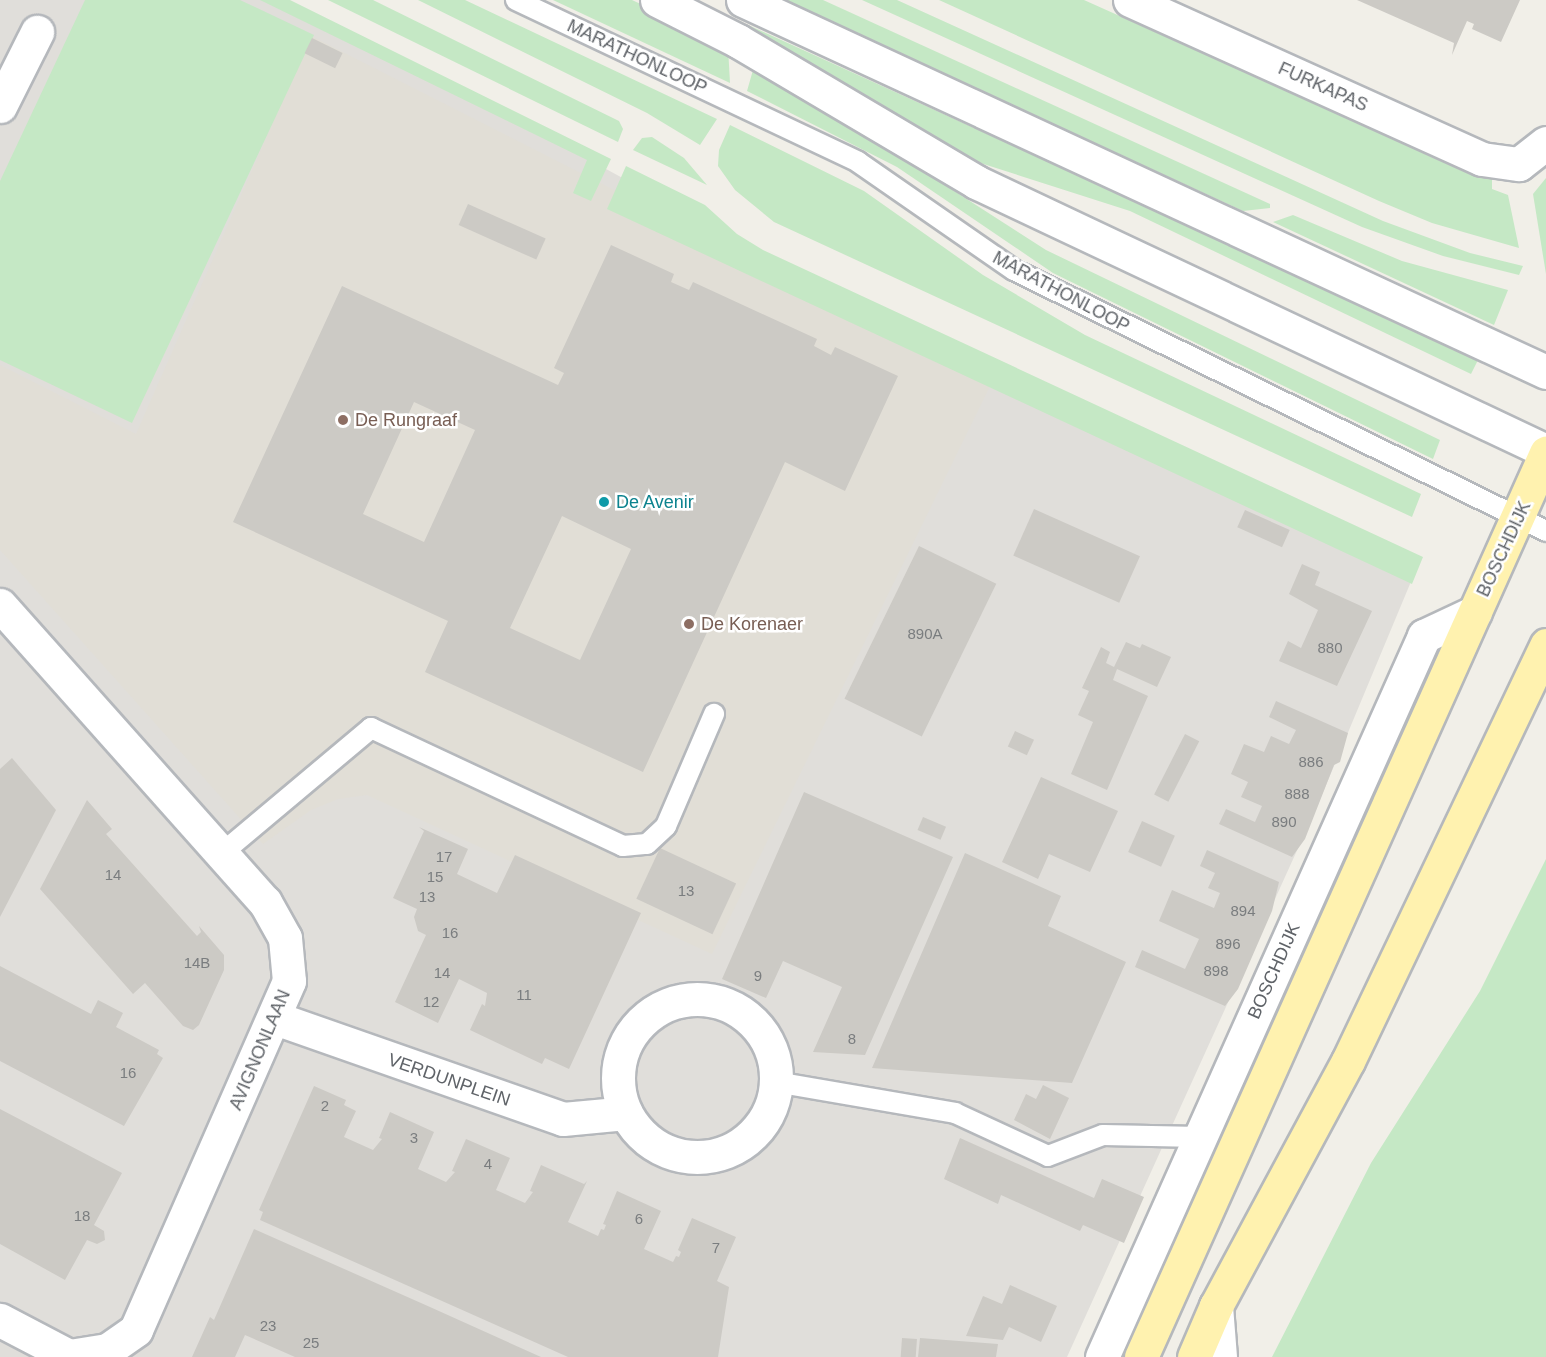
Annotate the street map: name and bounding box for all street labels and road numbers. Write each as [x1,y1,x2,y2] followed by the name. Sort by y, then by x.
[564,15,710,99] street label: MARATHONLOOP
[1275,58,1371,116] street label: FURKAPAS
[989,247,1133,337] street label: MARATHONLOOP
[1472,498,1536,600] street label: BOSCHDIJK
[1243,920,1305,1022] street label: BOSCHDIJK
[225,987,295,1113] street label: AVIGNONLAAN
[385,1049,513,1111] street label: VERDUNPLEIN

